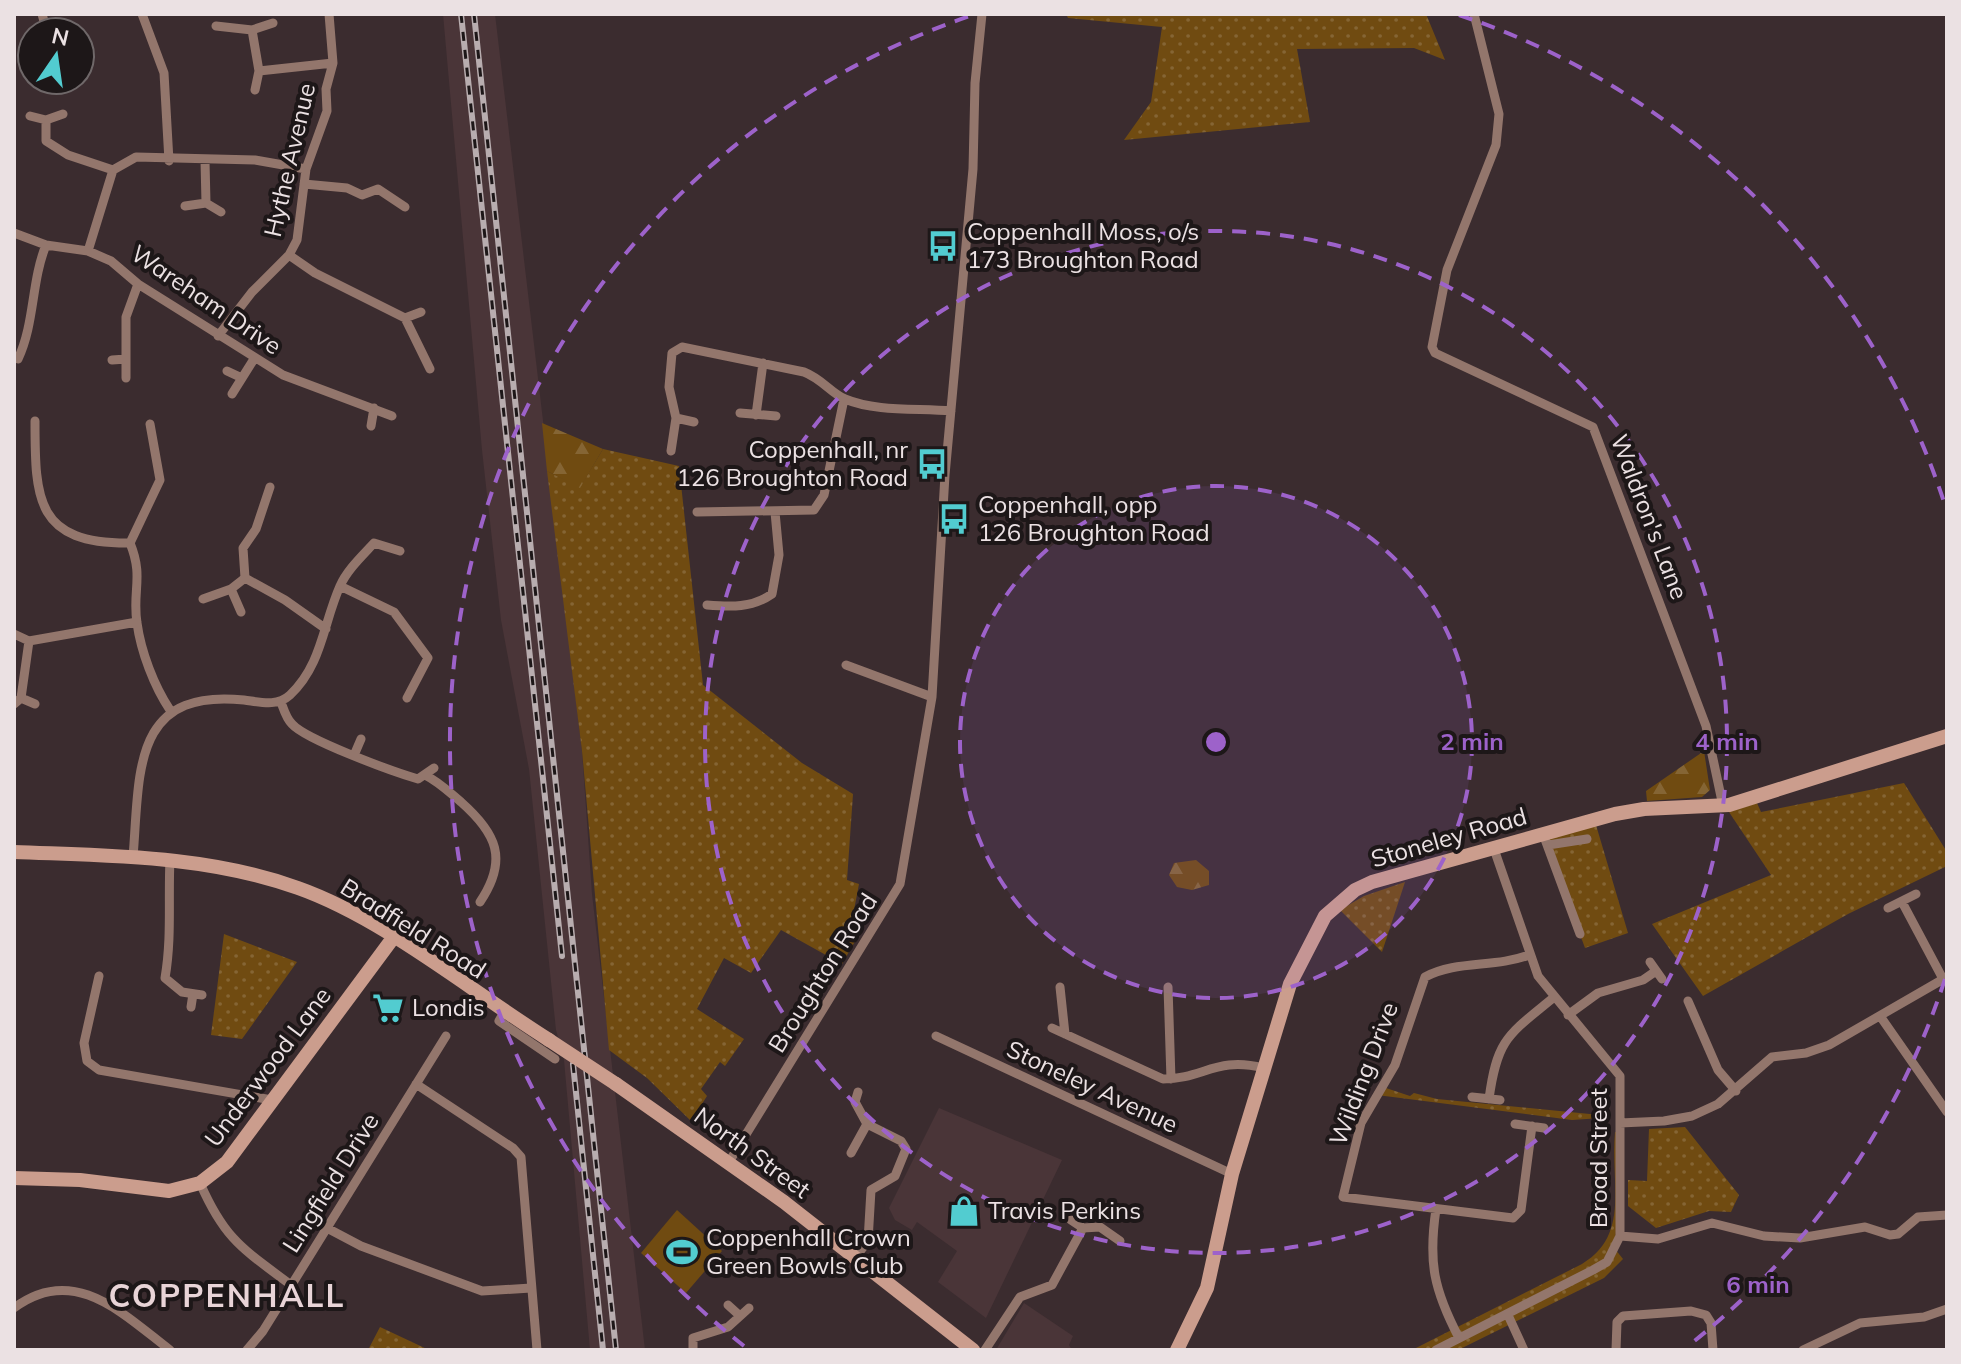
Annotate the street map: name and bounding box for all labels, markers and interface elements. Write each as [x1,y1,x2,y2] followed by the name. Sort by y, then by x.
[16,16,96,96] north arrow
[49,21,72,52] text: N
[257,80,321,240] street label: Hythe Avenue
[967,216,1199,274] place label: Coppenhall Moss, o/s 173 Broughton Road
[926,229,960,263] bus stop icon: Coppenhall Moss, o/s 173 Broughton Road
[126,238,288,361] street label: Wareham Drive
[1605,430,1695,603] street label: Waldron's Lane
[676,434,908,492] place label: Coppenhall, nr 126 Broughton Road
[915,447,949,481] bus stop icon: Coppenhall, nr 126 Broughton Road
[978,489,1210,547] place label: Coppenhall, opp 126 Broughton Road
[937,502,971,536] bus stop icon: Coppenhall, opp 126 Broughton Road
[1440,726,1504,756] text: 2 min
[1695,726,1759,756] text: 4 min
[1202,728,1230,756] centre of rings
[1367,801,1530,874] street label: Stoneley Road
[335,872,492,985] street label: Bradfield Road
[761,887,883,1058] street label: Broughton Road
[197,981,337,1152] street label: Underwood Lane
[371,991,405,1025] supermarket icon: Londis
[412,992,485,1022] place label: Londis
[1322,998,1404,1150] street label: Wilding Drive
[1002,1033,1183,1139] street label: Stoneley Avenue
[1583,1088,1613,1228] street label: Broad Street
[689,1100,816,1204] street label: North Street
[275,1107,385,1258] street label: Lingfield Drive
[947,1194,981,1228] shop icon: Travis Perkins
[988,1195,1141,1225] place label: Travis Perkins
[706,1222,911,1280] place label: Coppenhall Crown Green Bowls Club
[665,1235,699,1269] sports icon: Coppenhall Crown Green Bowls Club
[1726,1269,1790,1299] text: 6 min
[109,1275,345,1315] district label: COPPENHALL

